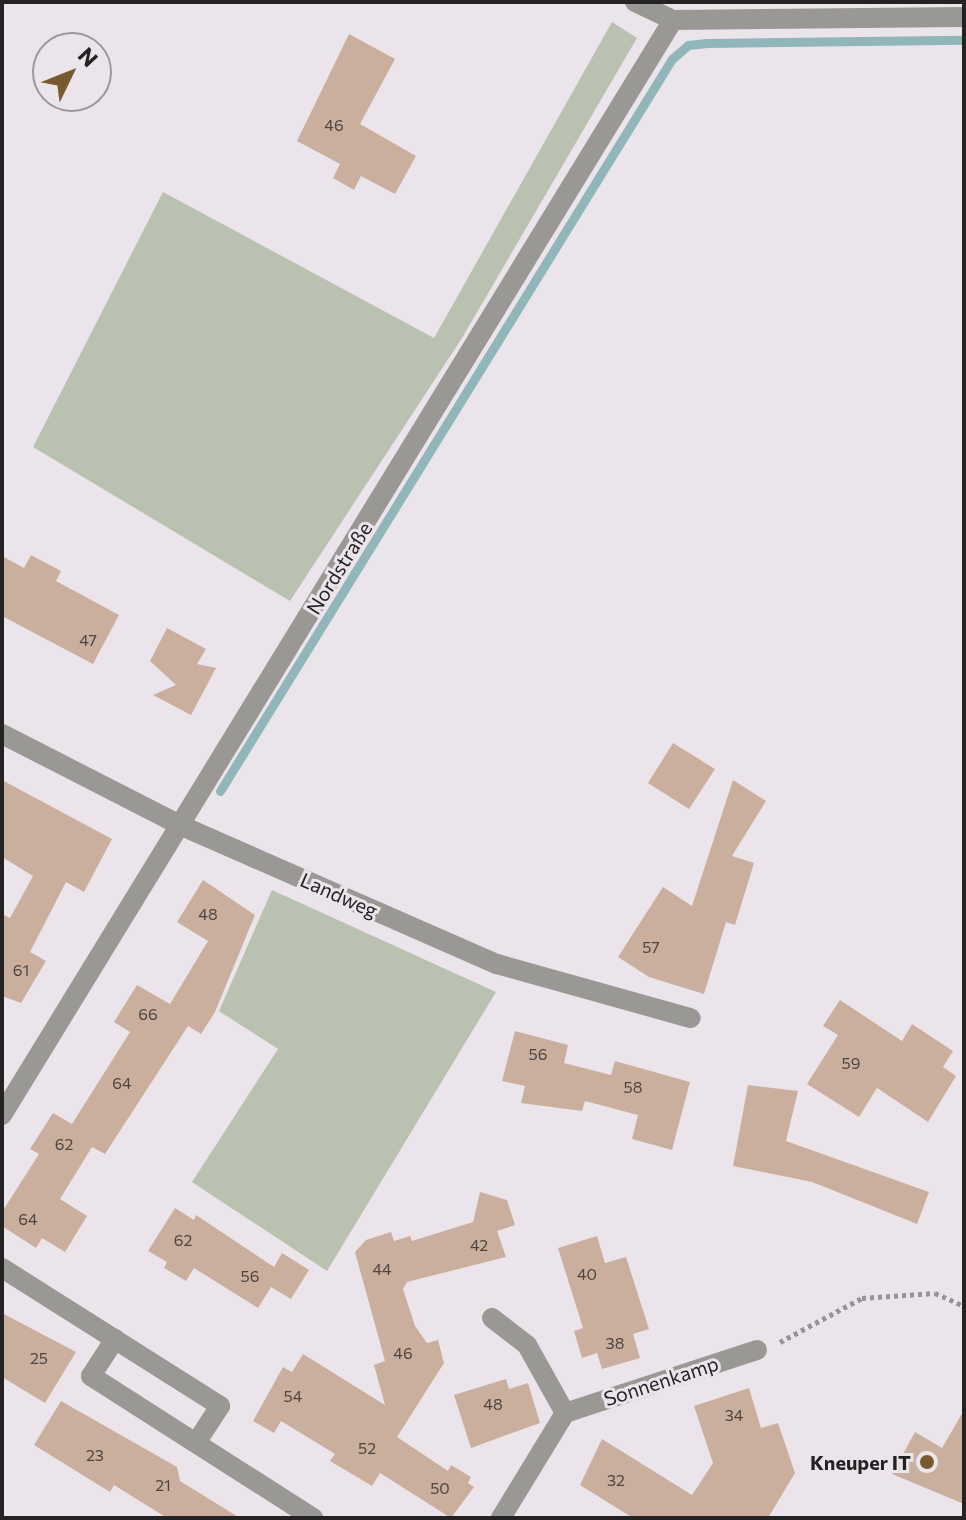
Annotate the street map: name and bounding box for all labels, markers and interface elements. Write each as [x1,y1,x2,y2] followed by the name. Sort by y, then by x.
[32,32,112,112] north arrow
[73,41,104,72] text: N
[324,115,344,135] house number: 46
[301,517,377,619] street label: Nordstraße
[79,630,97,650] house number: 47
[297,867,381,923] street label: Landweg
[198,904,218,924] house number: 48
[642,937,660,957] house number: 57
[13,960,29,980] house number: 61
[138,1004,158,1024] house number: 66
[529,1044,547,1064] house number: 56
[842,1053,860,1073] house number: 59
[112,1073,132,1093] house number: 64
[624,1077,642,1097] house number: 58
[55,1134,73,1154] house number: 62
[18,1209,38,1229] house number: 64
[174,1230,192,1250] house number: 62
[470,1235,488,1255] house number: 42
[372,1259,392,1279] house number: 44
[577,1264,597,1284] house number: 40
[241,1266,259,1286] house number: 56
[606,1333,624,1353] house number: 38
[393,1343,413,1363] house number: 46
[30,1348,48,1368] house number: 25
[601,1351,721,1411] street label: Sonnenkamp
[284,1386,302,1406] house number: 54
[483,1394,503,1414] house number: 48
[725,1405,743,1425] house number: 34
[358,1438,376,1458] house number: 52
[86,1445,104,1465] house number: 23
[810,1450,911,1474] place label: Kneuper IT
[918,1453,936,1471] marker: Kneuper IT
[607,1470,625,1490] house number: 32
[155,1475,171,1495] house number: 21
[430,1478,450,1498] house number: 50

